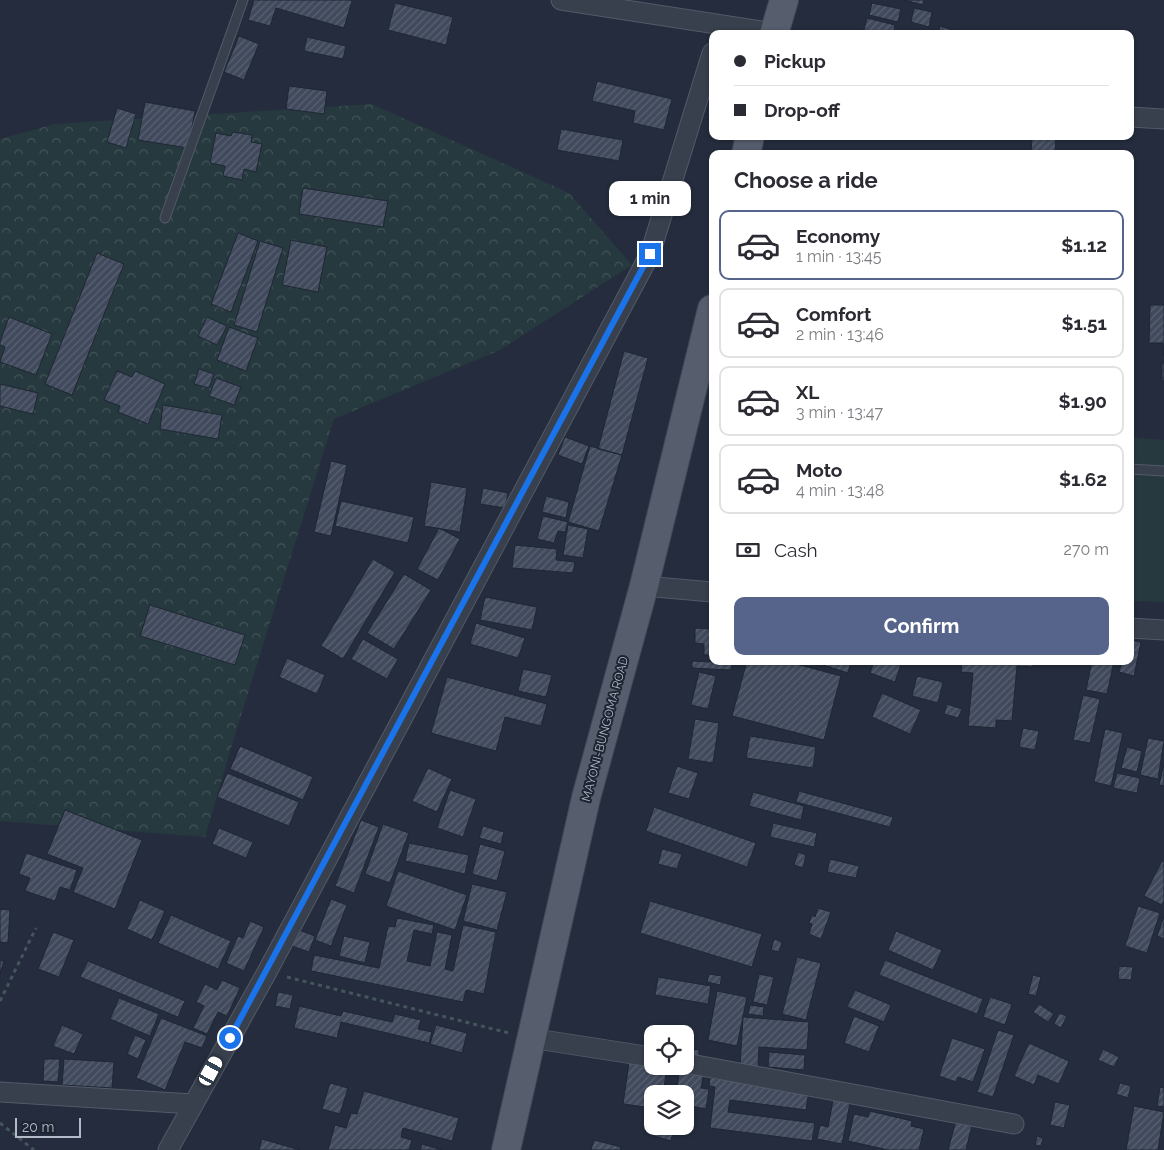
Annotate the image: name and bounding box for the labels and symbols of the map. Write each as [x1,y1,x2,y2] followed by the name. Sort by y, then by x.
[609,182,691,216] callout: 1 min
[639,243,661,265] route end
[579,654,631,803] street label: MAYONI-BUNGOMA ROAD
[219,1027,241,1049] route start
[197,1054,224,1088] car
[15,1115,81,1138] scale bar

